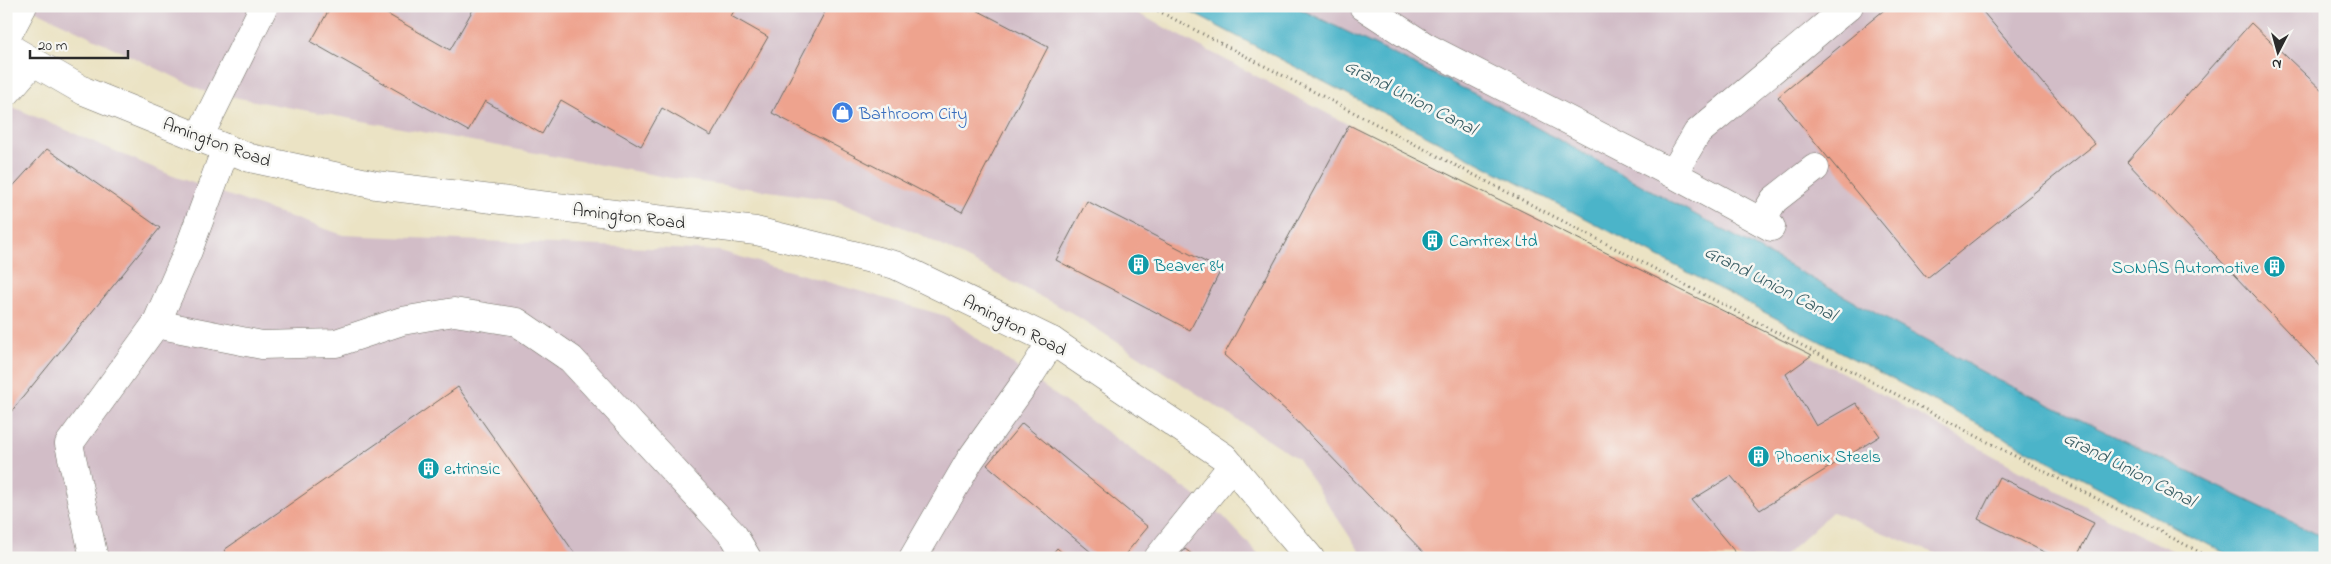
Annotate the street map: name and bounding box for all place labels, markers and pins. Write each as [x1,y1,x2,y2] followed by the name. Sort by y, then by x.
[831,101,855,125] shop icon: Bathroom City
[858,102,967,128] place label: Bathroom City
[1421,228,1445,252] building icon: Camtrex Ltd
[1449,229,1538,255] place label: Camtrex Ltd
[1126,253,1150,277] building icon: Beaver 84
[1153,254,1224,280] place label: Beaver 84
[2263,255,2287,279] building icon: SONAS Automotive
[2111,256,2260,282] place label: SONAS Automotive
[1747,444,1771,468] building icon: Phoenix Steels
[1775,445,1881,471] place label: Phoenix Steels
[416,456,440,480] building icon: e.trinsic
[444,457,500,483] place label: e.trinsic

